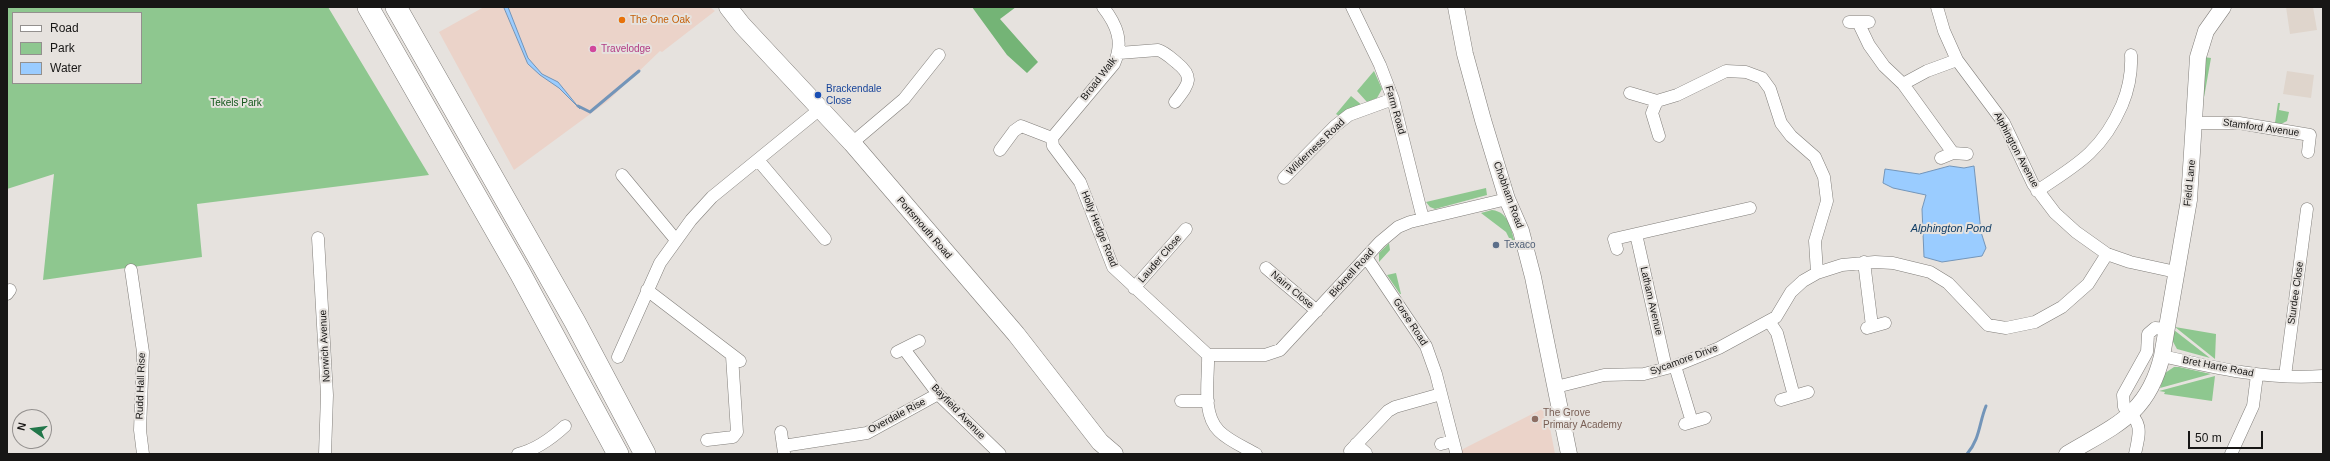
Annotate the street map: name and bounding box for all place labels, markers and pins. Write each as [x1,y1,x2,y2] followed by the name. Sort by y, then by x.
[630,14,690,26] place label: The One Oak
[617,15,627,25] marker: The One Oak
[601,43,651,55] place label: Travelodge
[588,44,598,54] marker: Travelodge
[826,83,882,106] place label: Brackendale Close
[813,90,823,100] marker: Brackendale Close
[1504,239,1536,251] place label: Texaco
[1491,240,1501,250] marker: Texaco
[1543,407,1622,430] place label: The Grove Primary Academy
[1530,414,1540,424] marker: The Grove Primary Academy

